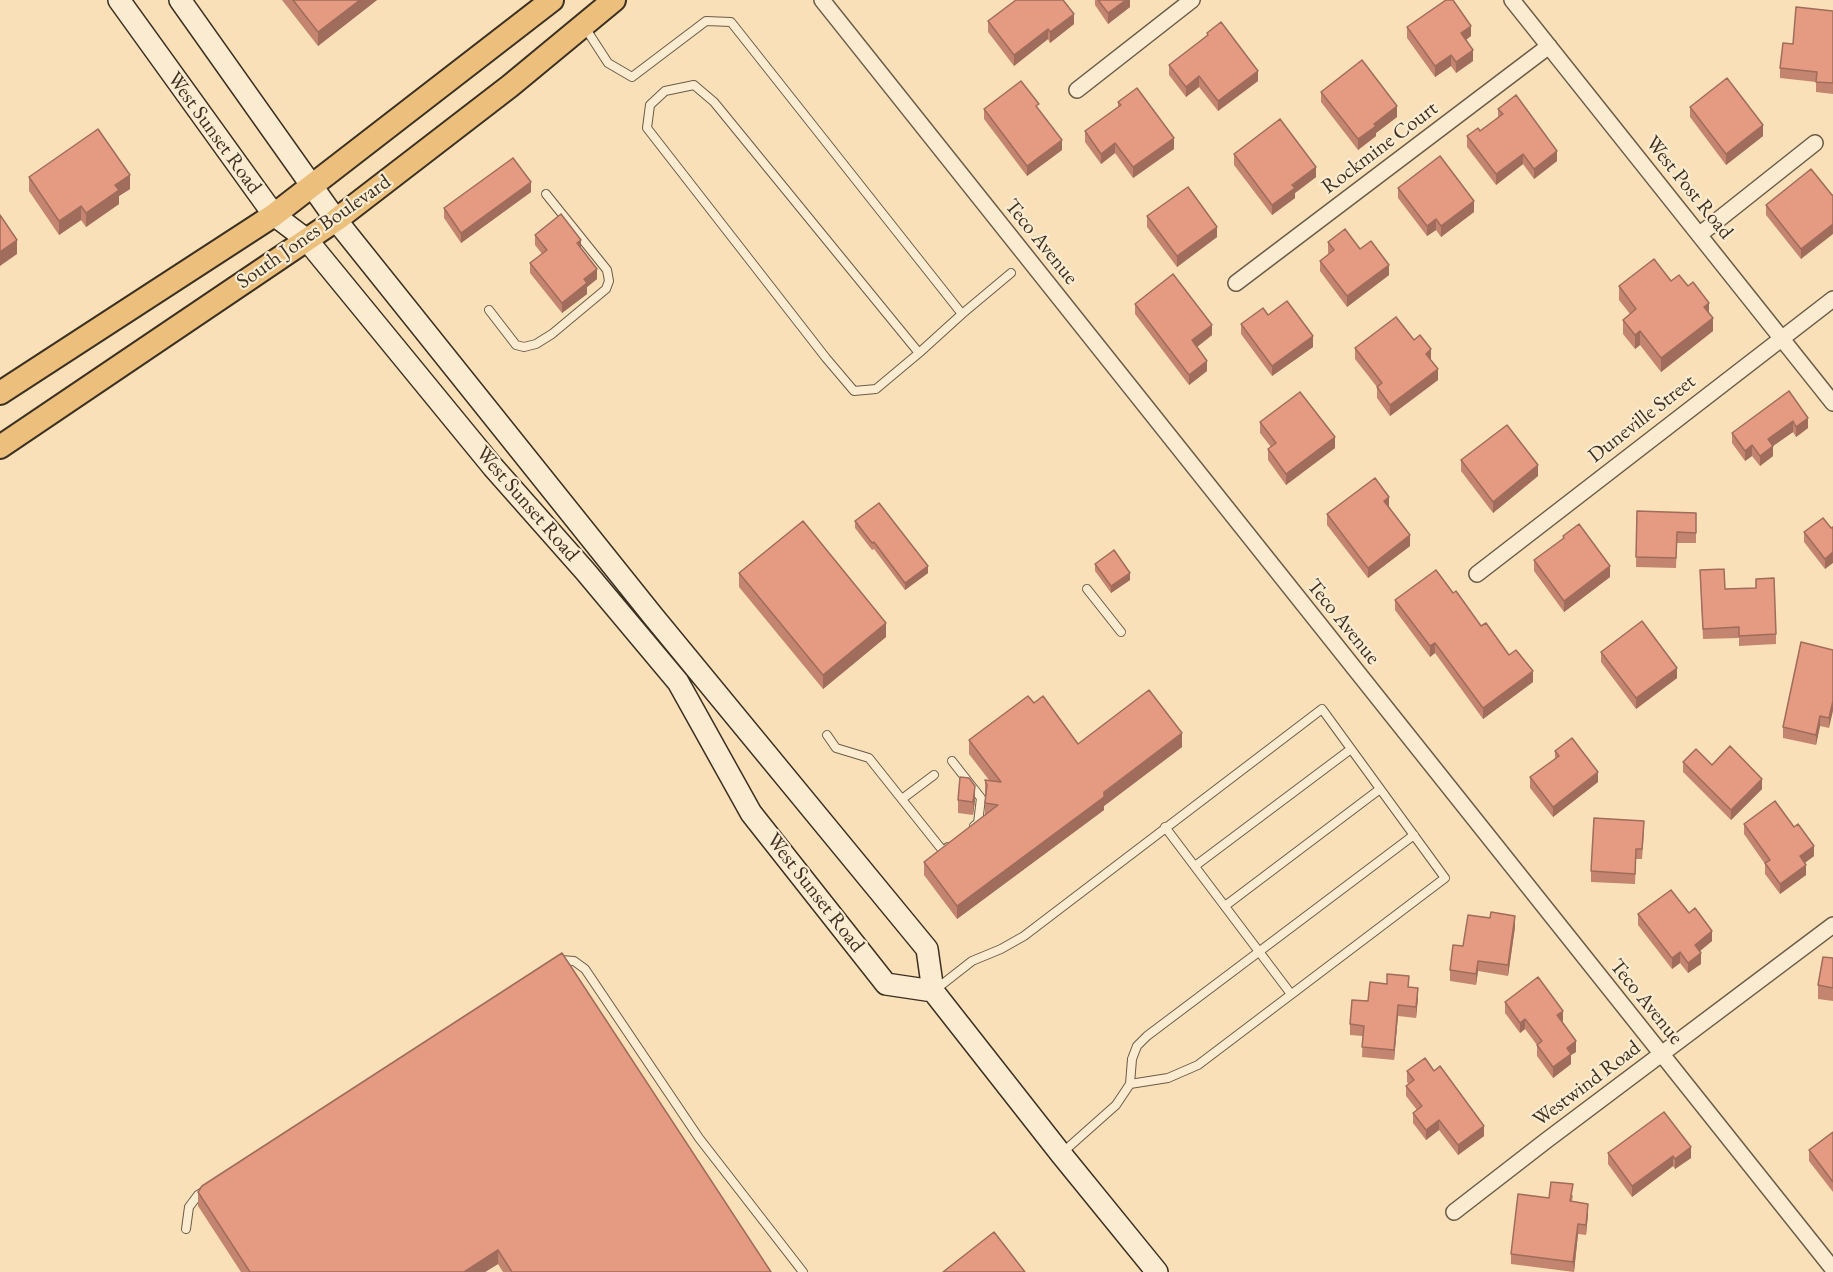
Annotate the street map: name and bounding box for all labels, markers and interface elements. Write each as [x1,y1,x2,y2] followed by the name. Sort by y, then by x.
[161,67,267,199] street label: West Sunset Road
[1317,96,1443,200] street label: Rockmine Court
[1640,131,1738,245] street label: West Post Road
[232,169,396,295] street label: South Jones Boulevard
[999,194,1083,290] street label: Teco Avenue
[1583,369,1701,469] street label: Duneville Street
[470,441,584,567] street label: West Sunset Road
[1301,574,1385,670] street label: Teco Avenue
[761,828,869,958] street label: West Sunset Road
[1604,954,1688,1050] street label: Teco Avenue
[1528,1035,1646,1133] street label: Westwind Road

